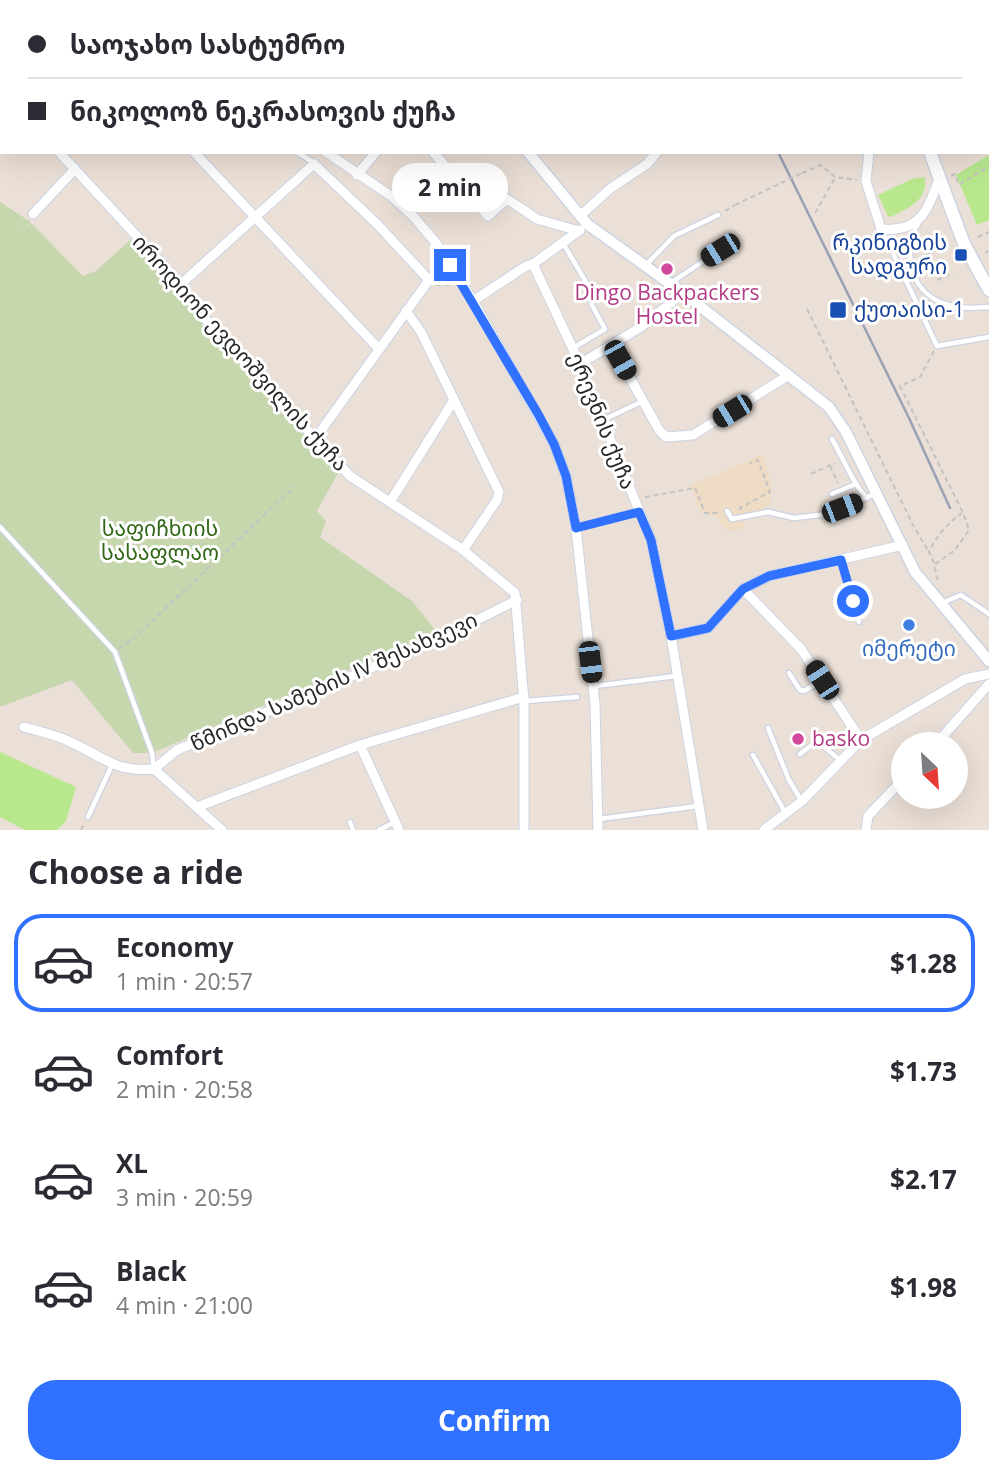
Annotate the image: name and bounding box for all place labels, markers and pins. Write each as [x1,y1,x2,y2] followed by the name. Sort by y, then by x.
[832,228,947,280] place label: რკინიგზის სადგური
[953,247,969,263] marker: რკინიგზის სადგური
[659,261,675,277] marker: Dingo Backpackers Hostel
[574,278,760,330] place label: Dingo Backpackers Hostel
[854,295,965,323] place label: ქუთაისი-1
[828,300,848,320] marker: ქუთაისი-1
[901,617,917,633] marker: იმერეტი
[862,634,956,662] place label: იმერეტი
[812,724,870,752] place label: basko
[790,731,806,747] marker: basko

